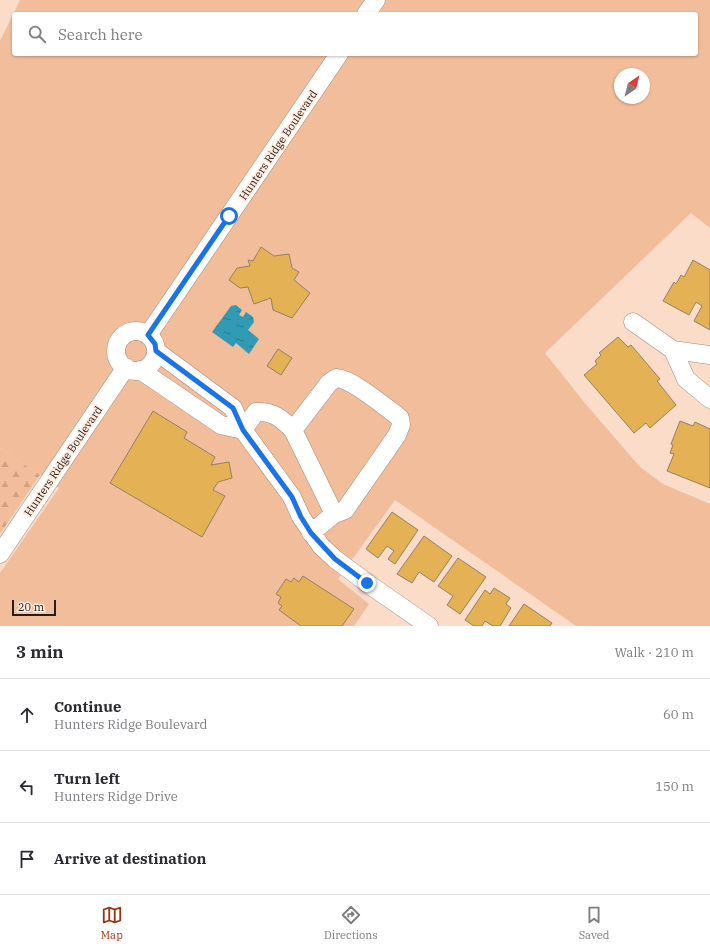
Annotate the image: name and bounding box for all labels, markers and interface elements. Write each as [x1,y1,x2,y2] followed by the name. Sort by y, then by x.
[12,12,698,56] search box
[26,23,48,45] icon: search
[58,25,143,44] text: Search here
[614,68,650,104] north arrow
[236,87,320,203] street label: Hunters Ridge Boulevard
[220,207,238,225] route start
[21,403,105,519] street label: Hunters Ridge Boulevard
[358,574,376,592] route end
[12,598,56,617] scale bar
[18,600,44,614] text: 20 m
[16,641,64,663] text: 3 min
[615,644,694,661] text: Walk · 210 m
[54,697,121,716] text: Continue
[16,704,38,726] icon: ahead
[663,706,694,723] text: 60 m
[54,716,207,733] text: Hunters Ridge Boulevard
[54,769,120,788] text: Turn left
[16,776,38,798] icon: left
[655,778,694,795] text: 150 m
[54,788,178,805] text: Hunters Ridge Drive
[16,848,38,870] icon: arrive
[54,849,206,868] text: Arrive at destination
[101,904,123,942] tab: Map
[324,904,378,942] tab: Directions
[579,904,609,942] tab: Saved

